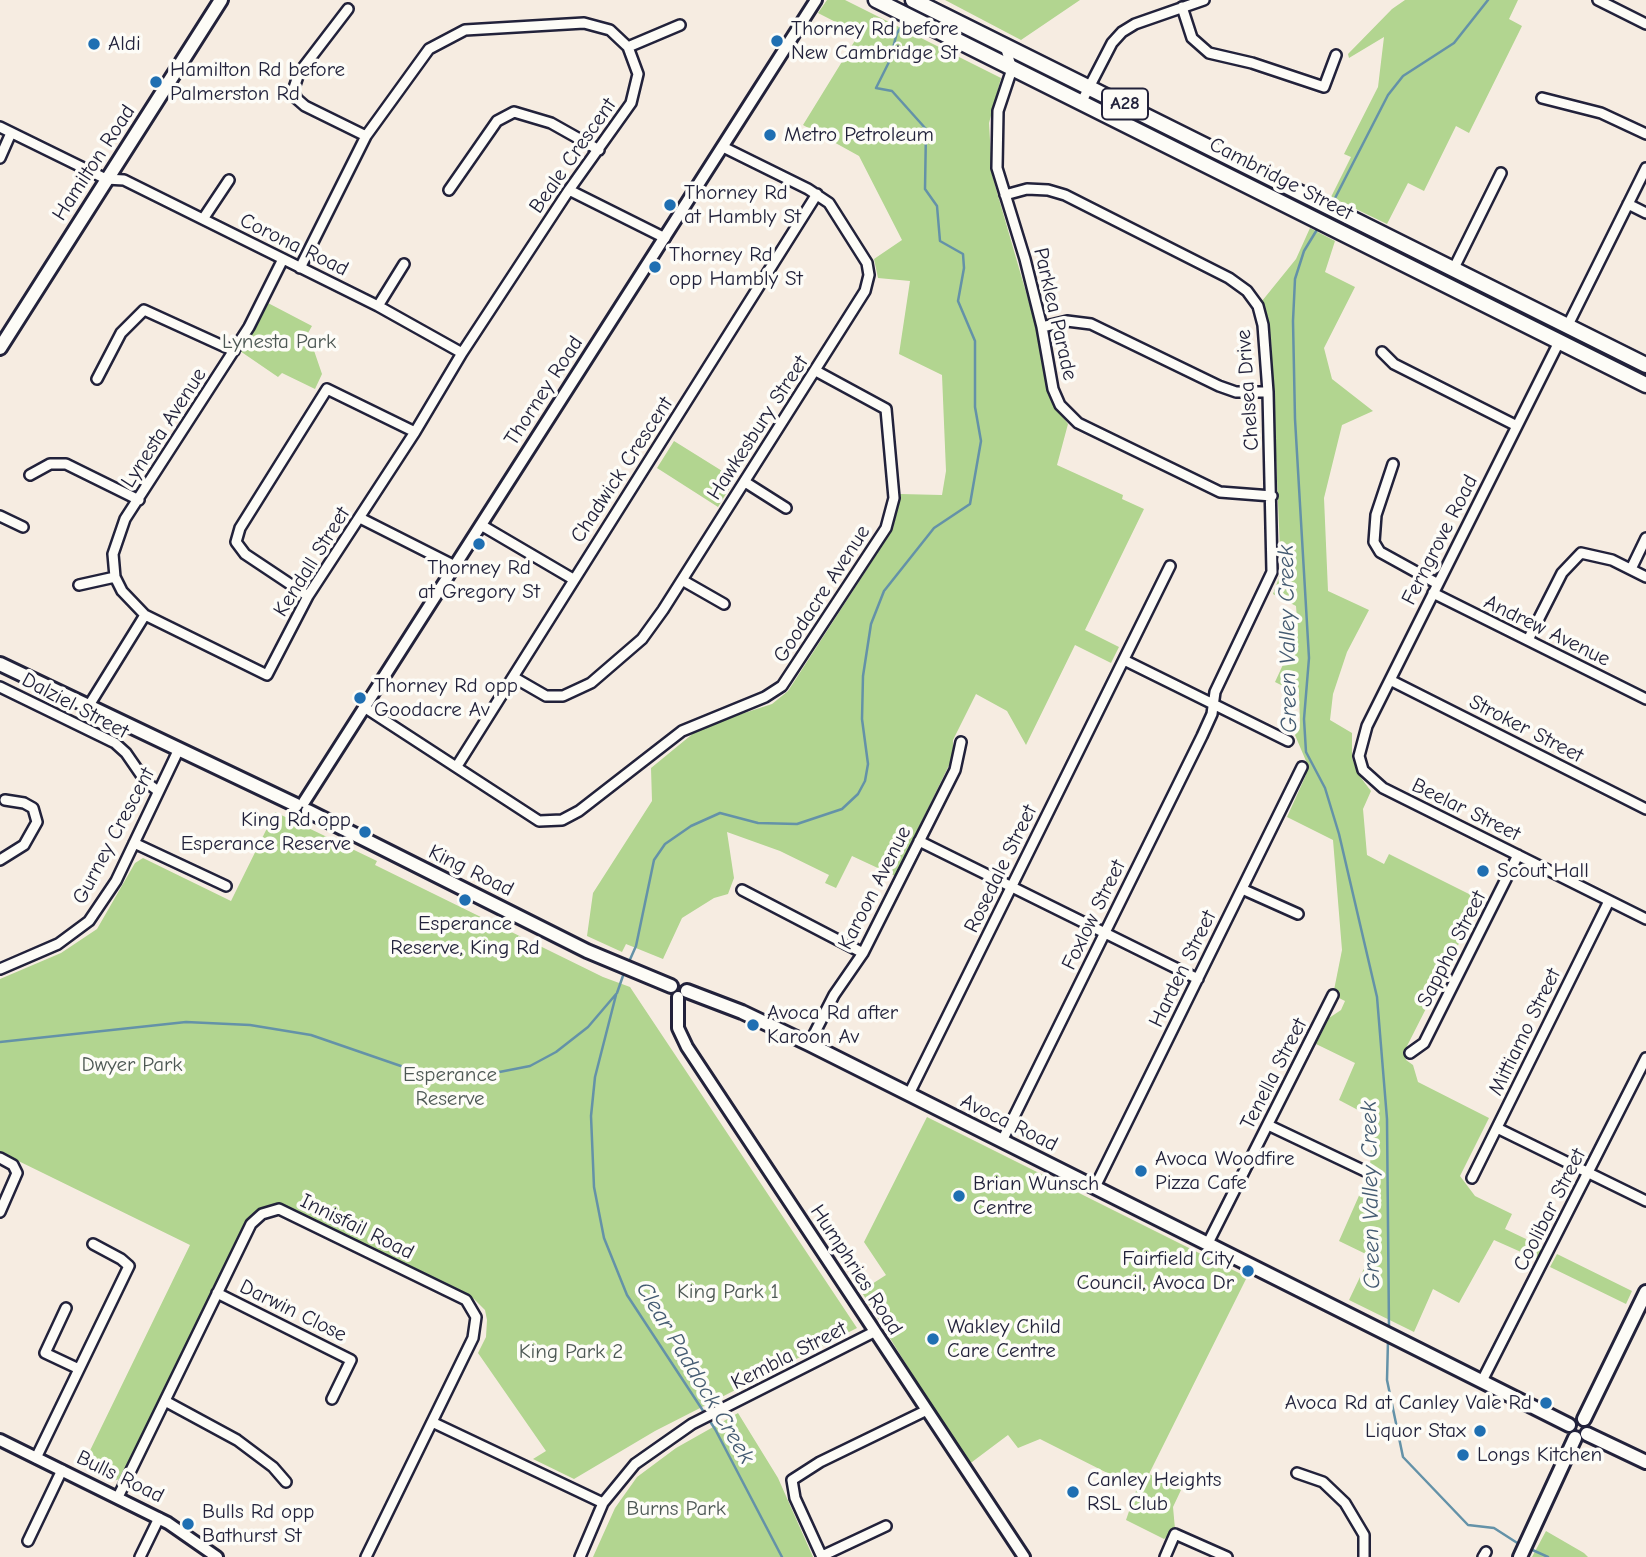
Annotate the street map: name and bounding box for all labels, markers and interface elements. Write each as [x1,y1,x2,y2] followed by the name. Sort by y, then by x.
[791,16,958,66] place label: Thorney Rd before New Cambridge St
[108,31,141,57] place label: Aldi
[769,33,785,49] marker: Thorney Rd before New Cambridge St
[86,36,102,52] marker: Aldi
[170,57,345,107] place label: Hamilton Rd before Palmerston Rd
[148,74,164,90] marker: Hamilton Rd before Palmerston Rd
[1102,88,1148,120] road number: A28
[524,94,622,218] street label: Beale Crescent
[47,100,141,226] street label: Hamilton Road
[784,122,934,148] place label: Metro Petroleum
[762,127,778,143] marker: Metro Petroleum
[1205,132,1357,226] street label: Cambridge Street
[684,180,801,230] place label: Thorney Rd at Hambly St
[662,197,678,213] marker: Thorney Rd at Hambly St
[235,208,353,282] street label: Corona Road
[669,242,803,292] place label: Thorney Rd opp Hambly St
[1028,245,1082,383] street label: Parklea Parade
[647,259,663,275] marker: Thorney Rd opp Hambly St
[222,329,336,355] park label: Lynesta Park
[1231,329,1265,451] street label: Chelsea Drive
[499,331,589,451] street label: Thorney Road
[702,351,814,505] street label: Hawkesbury Street
[116,363,212,493] street label: Lynesta Avenue
[565,392,679,548] street label: Chadwick Crescent
[1396,471,1484,609] street label: Ferngrove Road
[268,502,356,622] street label: Kendall Street
[768,521,876,667] street label: Goodacre Avenue
[471,536,487,552] marker: Thorney Rd at Gregory St
[1273,545,1303,733] water label: Green Valley Creek
[418,555,540,605] place label: Thorney Rd at Gregory St
[1480,590,1614,672] street label: Andrew Avenue
[17,667,133,745] street label: Dalziel Street
[374,673,518,723] place label: Thorney Rd opp Goodacre Av
[1465,689,1587,769] street label: Stroker Street
[352,690,368,706] marker: Thorney Rd opp Goodacre Av
[67,763,161,909] street label: Gurney Crescent
[1408,773,1524,847] street label: Beelar Street
[959,801,1043,937] street label: Rosedale Street
[181,807,351,857] place label: King Rd opp Esperance Reserve
[833,822,917,954] street label: Karoon Avenue
[357,824,373,840] marker: King Rd opp Esperance Reserve
[424,840,518,902] street label: King Road
[1057,856,1131,974] street label: Foxlow Street
[1497,858,1589,884] place label: Scout Hall
[1475,863,1491,879] marker: Scout Hall
[1412,887,1492,1011] street label: Sappho Street
[457,892,473,908] marker: Esperance Reserve, King Rd
[1144,907,1222,1031] street label: Harden Street
[390,911,540,961] place label: Esperance Reserve, King Rd
[1483,964,1567,1100] street label: Mittiamo Street
[767,1000,898,1050] place label: Avoca Rd after Karoon Av
[1235,1014,1313,1134] street label: Tenella Street
[745,1017,761,1033] marker: Avoca Rd after Karoon Av
[82,1052,182,1078] park label: Dwyer Park
[403,1062,497,1112] park label: Esperance Reserve
[956,1089,1062,1157] street label: Avoca Road
[1356,1101,1386,1289] water label: Green Valley Creek
[1508,1144,1592,1276] street label: Coolibar Street
[1155,1146,1294,1196] place label: Avoca Woodfire Pizza Cafe
[1133,1163,1149,1179] marker: Avoca Woodfire Pizza Cafe
[973,1171,1099,1221] place label: Brian Wunsch Centre
[951,1188,967,1204] marker: Brian Wunsch Centre
[296,1189,418,1265] street label: Innisfail Road
[804,1200,908,1340] street label: Humphries Road
[1077,1246,1234,1296] place label: Fairfield City Council, Avoca Dr
[1240,1263,1256,1279] marker: Fairfield City Council, Avoca Dr
[235,1274,351,1348] street label: Darwin Close
[630,1277,760,1469] water label: Clear Paddock Creek
[677,1279,779,1305] park label: King Park 1
[947,1314,1061,1364] place label: Wakley Child Care Centre
[727,1316,851,1396] street label: Kembla Street
[925,1331,941,1347] marker: Wakley Child Care Centre
[519,1339,623,1365] park label: King Park 2
[1285,1390,1532,1416] place label: Avoca Rd at Canley Vale Rd
[1538,1395,1554,1411] marker: Avoca Rd at Canley Vale Rd
[1365,1418,1466,1444] place label: Liquor Stax
[1472,1423,1488,1439] marker: Liquor Stax
[1477,1442,1602,1468] place label: Longs Kitchen
[72,1445,168,1509] street label: Bulls Road
[1455,1447,1471,1463] marker: Longs Kitchen
[1087,1467,1221,1517] place label: Canley Heights RSL Club
[1065,1484,1081,1500] marker: Canley Heights RSL Club
[626,1496,726,1522] park label: Burns Park
[202,1499,315,1549] place label: Bulls Rd opp Bathurst St
[180,1516,196,1532] marker: Bulls Rd opp Bathurst St

